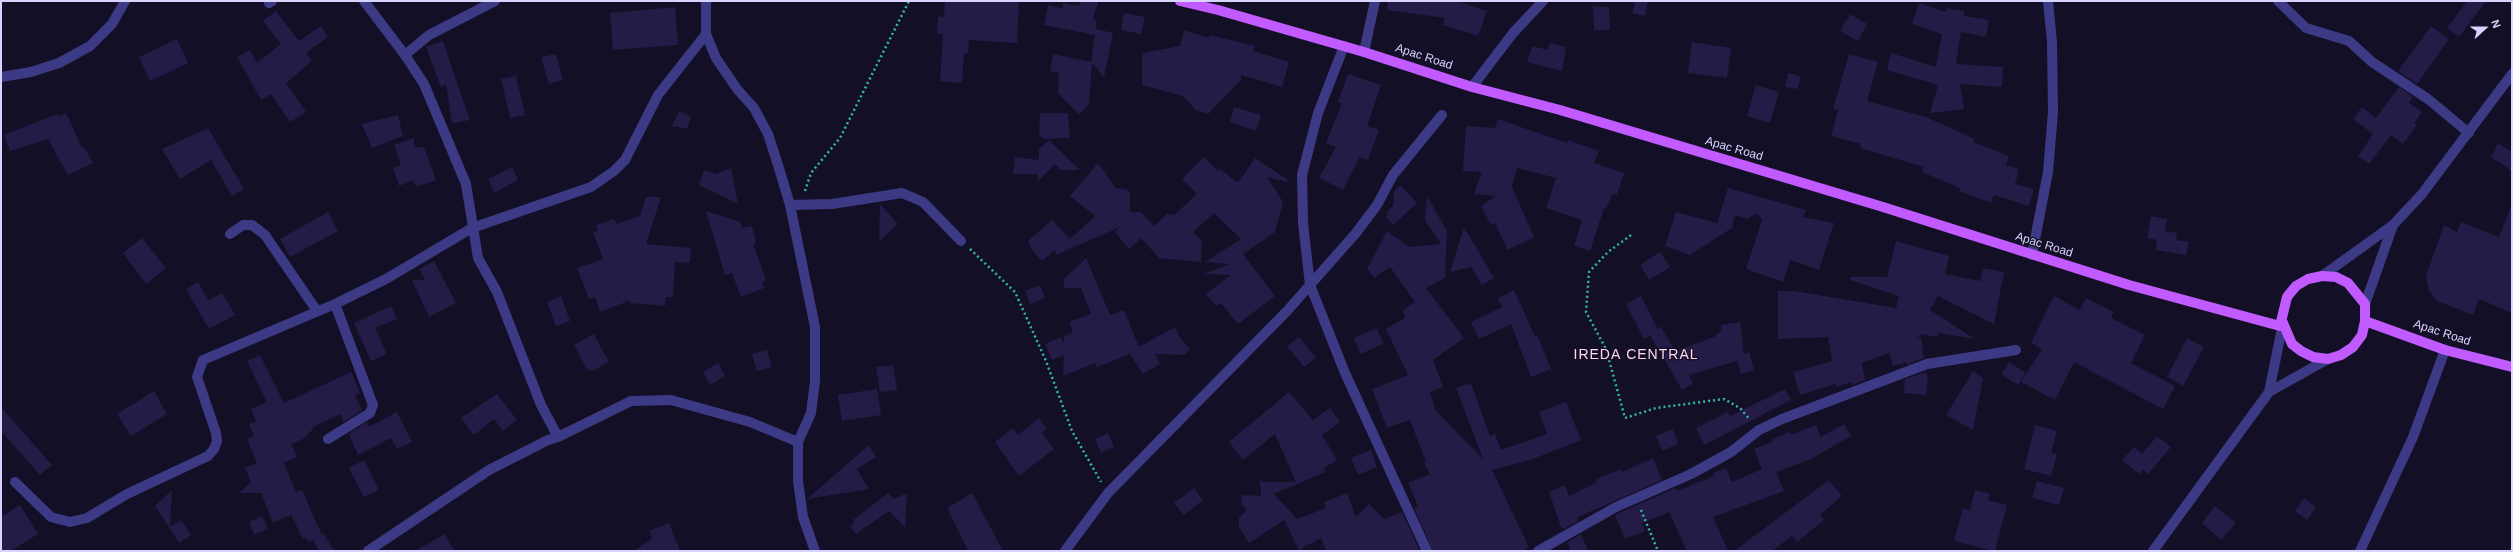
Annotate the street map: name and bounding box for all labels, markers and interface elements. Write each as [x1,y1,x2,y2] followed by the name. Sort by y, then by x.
[2465,8,2505,48] north arrow
[2489,18,2503,30] text: N
[1394,41,1454,73] street label: Apac Road
[1703,134,1765,164] street label: Apac Road
[2014,229,2074,261] street label: Apac Road
[2412,317,2472,349] street label: Apac Road
[1573,347,1699,363] district label: IREDA CENTRAL

